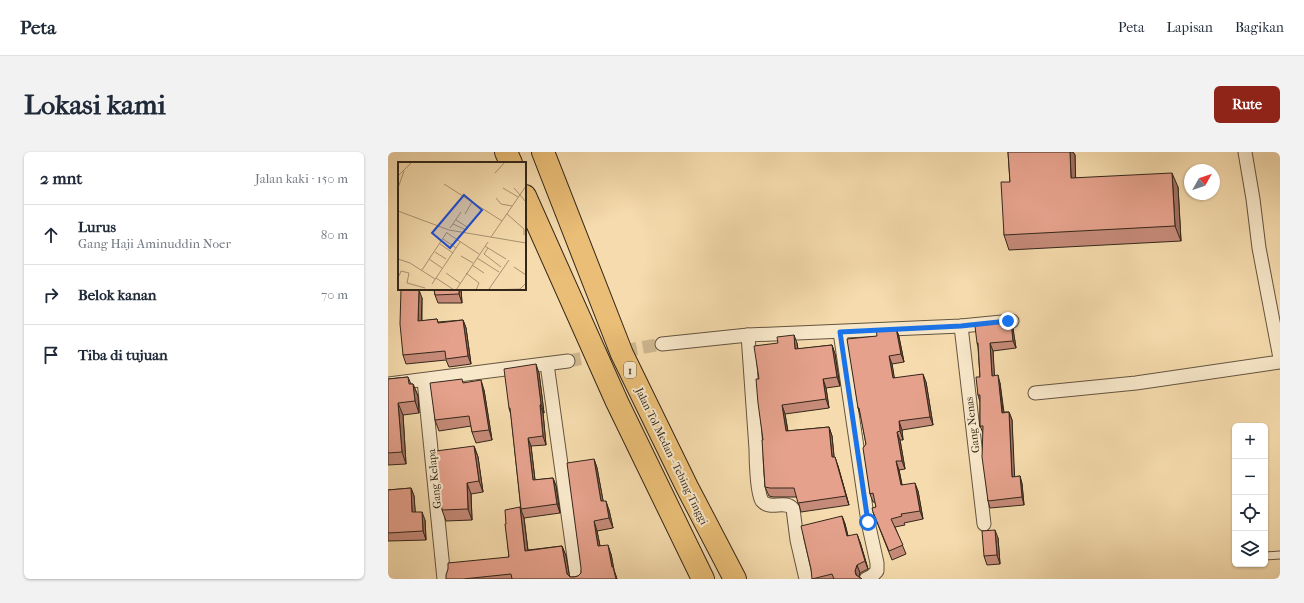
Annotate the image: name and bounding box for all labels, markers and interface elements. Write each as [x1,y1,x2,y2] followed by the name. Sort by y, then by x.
[20,17,56,39] text: Peta
[1118,19,1145,36] text: Peta
[1167,19,1213,36] text: Lapisan
[1235,19,1284,36] text: Bagikan
[1214,86,1280,123] button: Rute
[24,88,166,121] text: Lokasi kami
[398,162,526,290] inset map
[1184,164,1220,200] north arrow
[40,168,82,188] text: 2 mnt
[255,171,348,186] text: Jalan kaki · 150 m
[78,218,116,236] text: Lurus
[40,224,62,246] icon: ahead
[321,227,348,242] text: 80 m
[78,236,231,251] text: Gang Haji Aminuddin Noer
[40,284,62,306] icon: right
[78,286,157,304] text: Belok kanan
[321,287,348,302] text: 70 m
[999,312,1017,330] route end
[40,344,62,366] icon: arrive
[78,346,168,364] text: Tiba di tujuan
[624,362,636,378] road number: 1
[632,385,711,528] street label: Jalan Tol Medan - Tebing Tinggi
[963,396,982,454] street label: Gang Nenas
[1232,423,1268,567] map controls
[1232,423,1268,459] button: +
[425,448,444,509] street label: Gang Kelapa
[1232,459,1268,495] button: −
[1232,495,1268,531] button: locate
[859,513,877,531] route start
[1232,531,1268,567] button: layers

